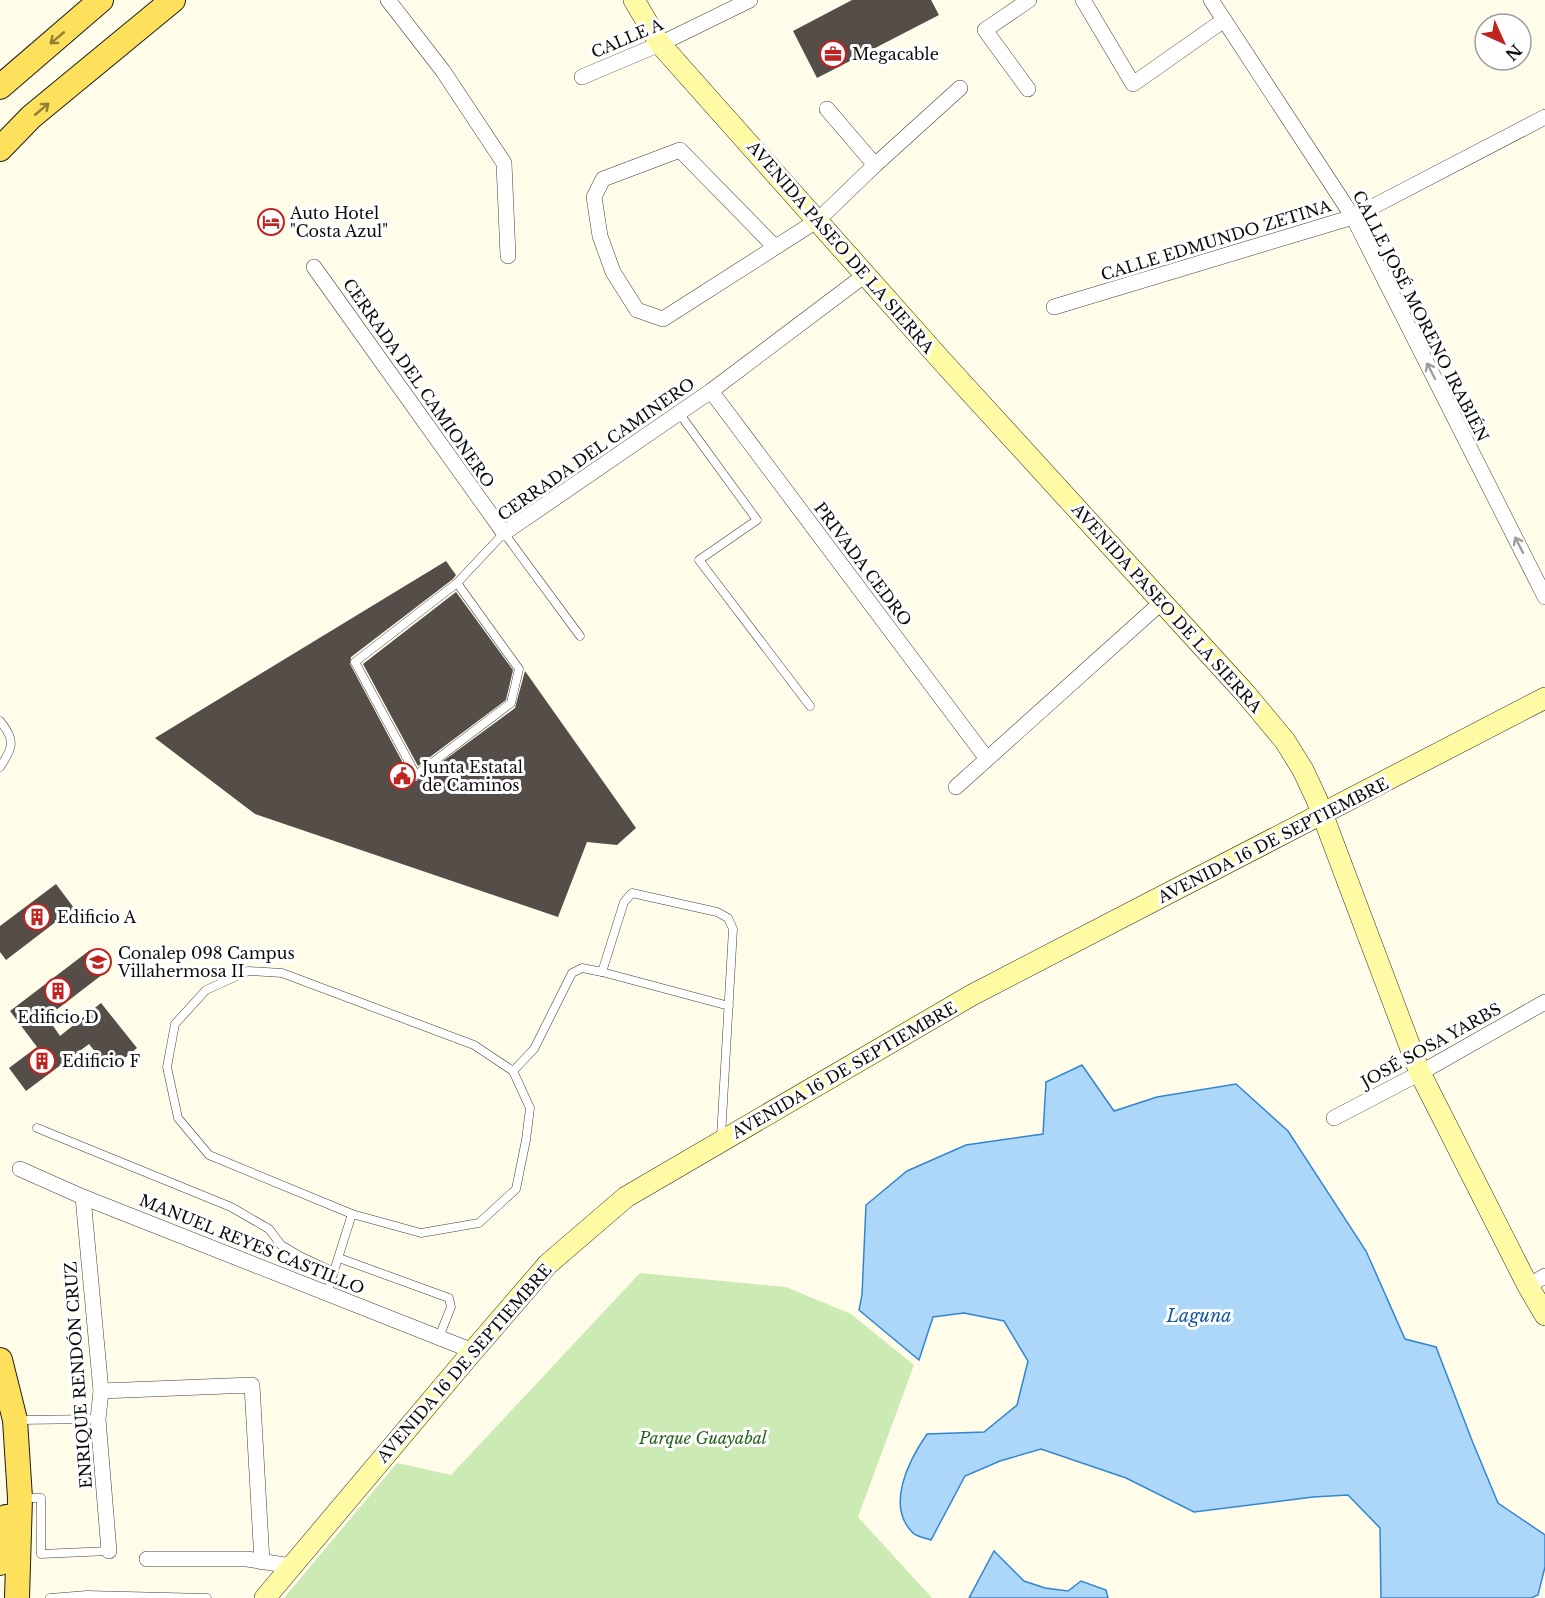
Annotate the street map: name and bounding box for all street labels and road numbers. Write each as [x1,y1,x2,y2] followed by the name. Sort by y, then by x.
[588,14,667,62] street label: CALLE A
[743,136,939,358] street label: AVENIDA PASEO DE LA SIERRA
[1349,187,1493,445] street label: CALLE JOSÉ MORENO IRABIÉN
[1098,195,1334,285] street label: CALLE EDMUNDO ZETINA
[339,275,499,491] street label: CERRADA DEL CAMIONERO
[494,373,698,525] street label: CERRADA DEL CAMINERO
[810,498,916,630] street label: PRIVADA CEDRO
[1067,499,1267,717] street label: AVENIDA PASEO DE LA SIERRA
[1153,773,1392,908] street label: AVENIDA 16 DE SEPTIEMBRE
[727,997,960,1143] street label: AVENIDA 16 DE SEPTIEMBRE
[1356,998,1505,1093] street label: JOSÉ SOSA YARBS
[137,1190,367,1298] street label: MANUEL REYES CASTILLO
[372,1260,556,1467] street label: AVENIDA 16 DE SEPTIEMBRE
[60,1261,96,1489] street label: ENRIQUE RENDÓN CRUZ

